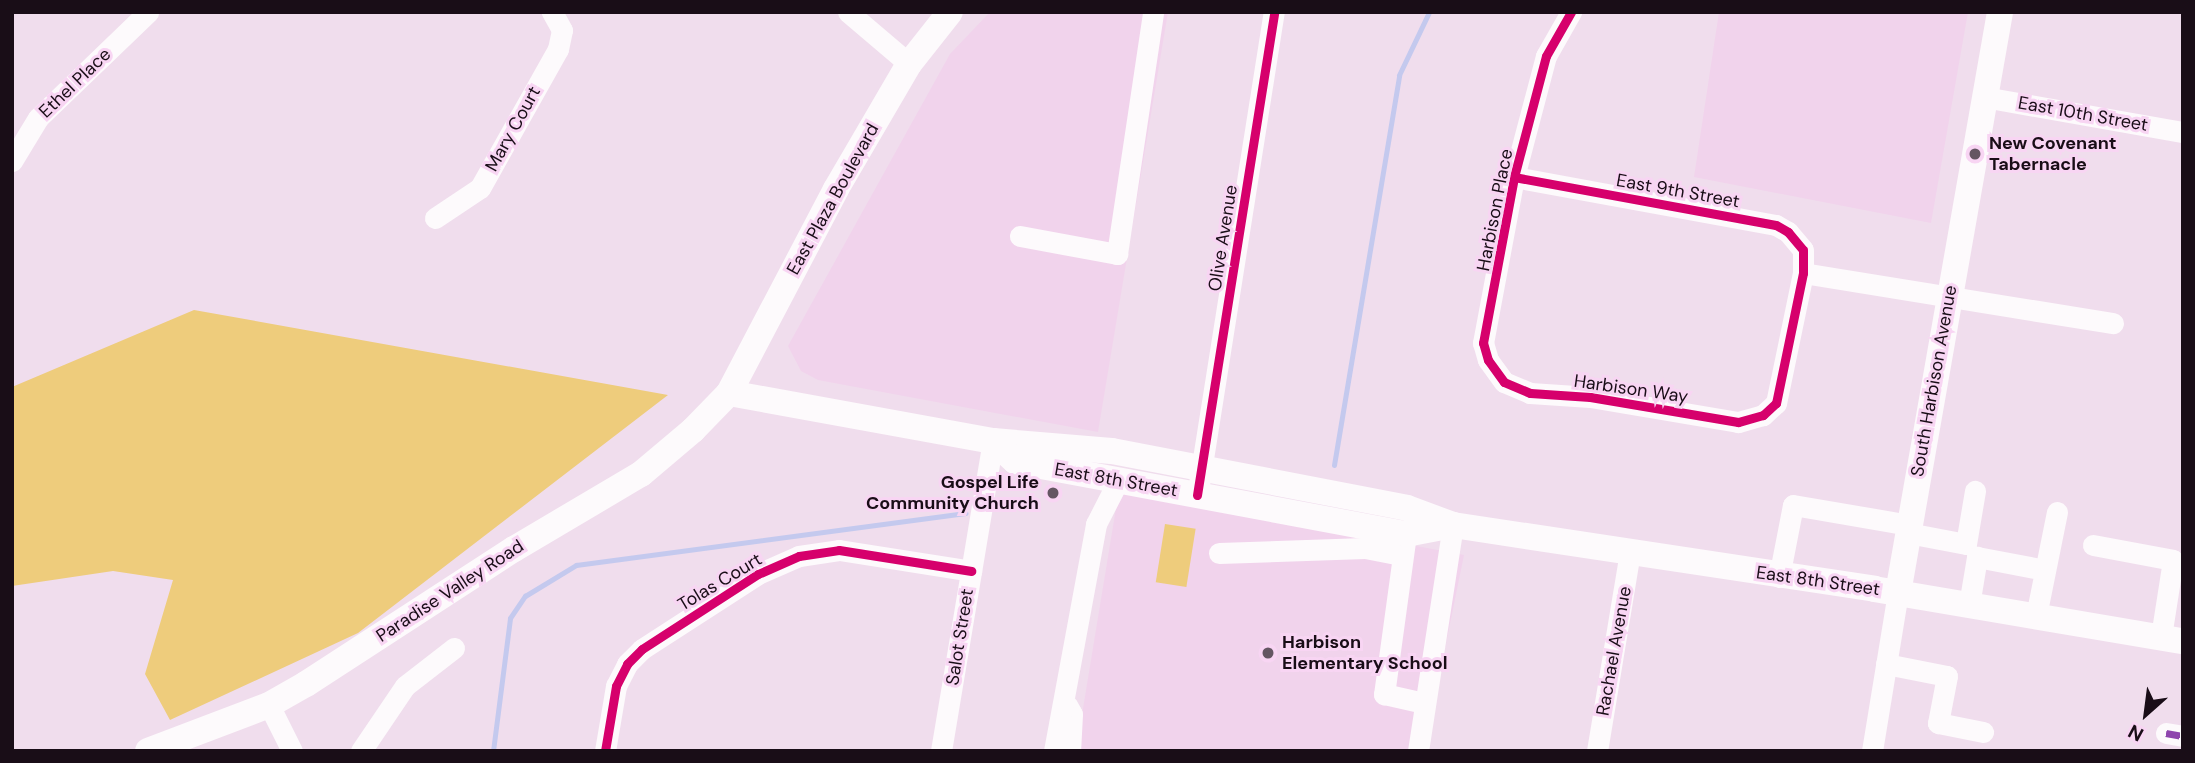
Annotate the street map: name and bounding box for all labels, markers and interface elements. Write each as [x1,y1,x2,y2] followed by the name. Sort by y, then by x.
[35,43,115,123] street label: Ethel Place
[481,83,545,175] street label: Mary Court
[2016,92,2150,136] street label: East 10th Street
[782,120,884,278] street label: East Plaza Boulevard
[1989,133,2117,176] place label: New Covenant Tabernacle
[1967,146,1983,162] marker: New Covenant Tabernacle
[1473,147,1517,273] street label: Harbison Place
[1615,170,1741,212] street label: East 9th Street
[1204,183,1242,293] street label: Olive Avenue
[1907,284,1961,478] street label: South Harbison Avenue
[1572,370,1690,408] street label: Harbison Way
[1053,459,1179,501] street label: East 8th Street
[866,472,1039,514] place label: Gospel Life Community Church
[1045,485,1061,501] marker: Gospel Life Community Church
[372,535,528,647] street label: Paradise Valley Road
[674,548,766,616] street label: Tolas Court
[1755,562,1881,600] street label: East 8th Street
[1592,585,1636,717] street label: Rachael Avenue
[942,587,978,687] street label: Salot Street
[1282,632,1448,674] place label: Harbison Elementary School
[1260,645,1276,661] marker: Harbison Elementary School
[2111,679,2181,749] north arrow
[2124,719,2148,747] text: N

